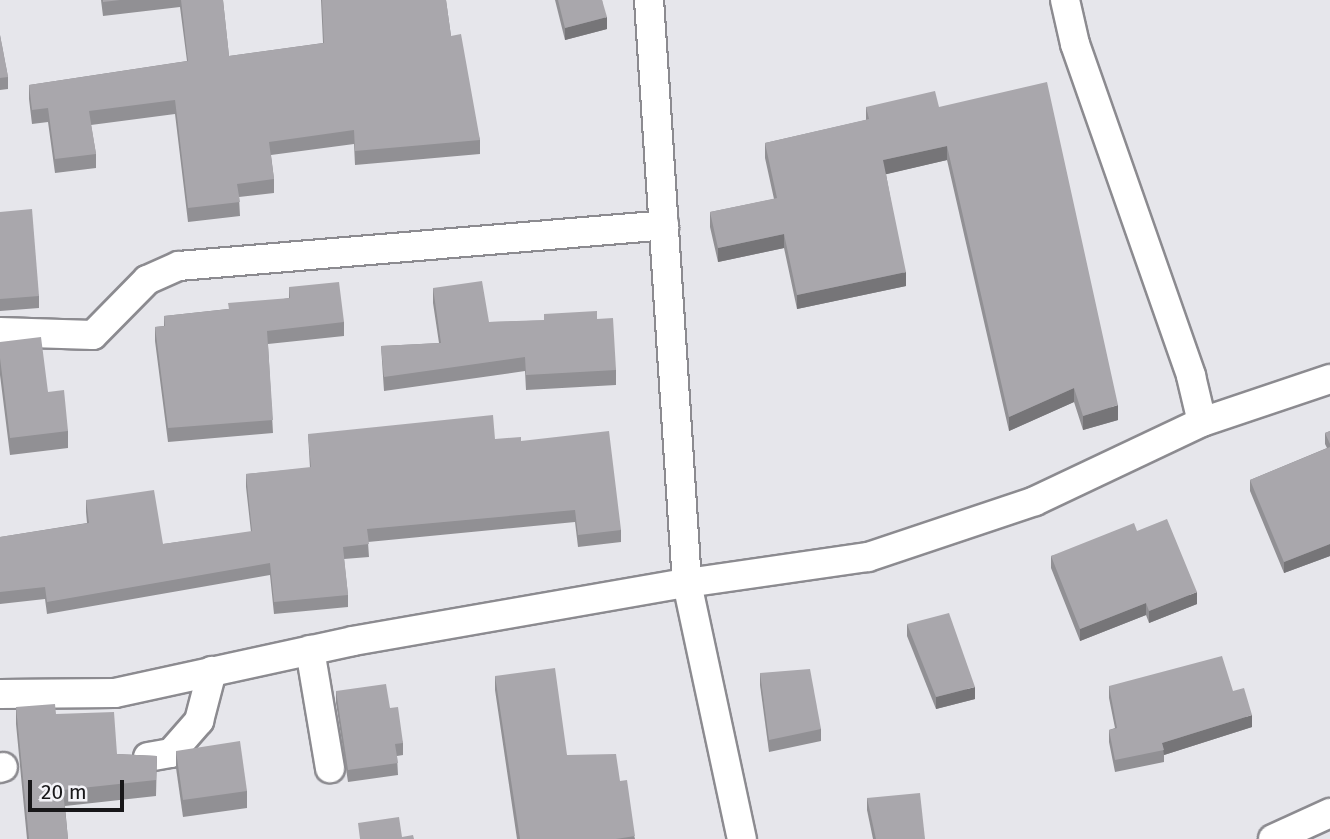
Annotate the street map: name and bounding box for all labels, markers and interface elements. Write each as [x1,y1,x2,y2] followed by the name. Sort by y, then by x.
[32,766,128,810] scale bar
[41,779,87,805] text: 20 m

